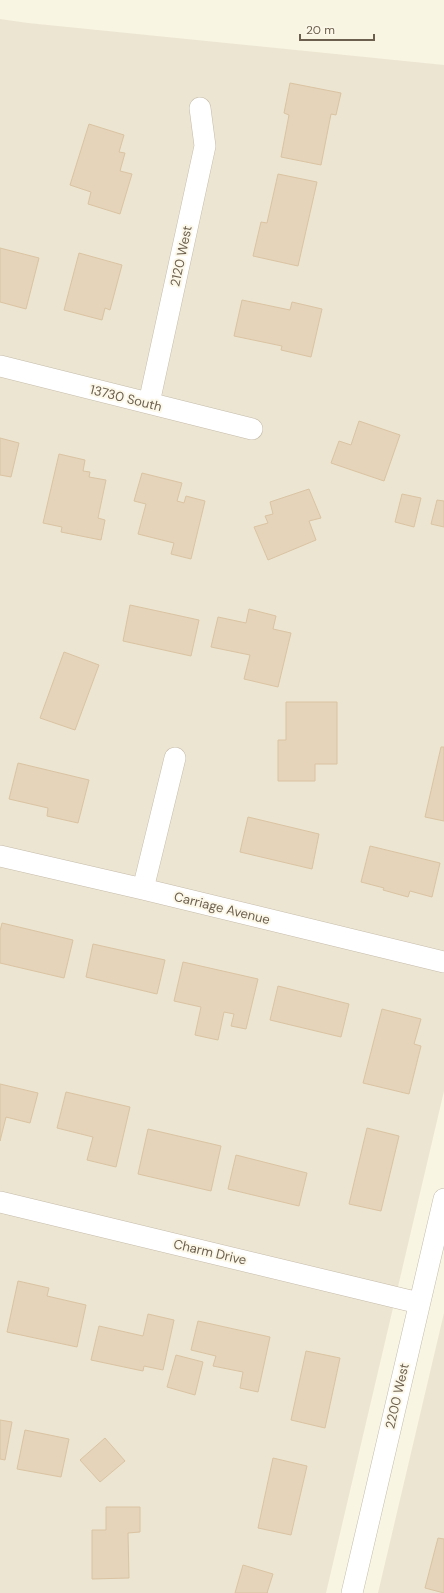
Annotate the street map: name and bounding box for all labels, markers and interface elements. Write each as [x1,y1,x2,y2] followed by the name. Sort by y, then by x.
[300,16,374,42] scale bar
[306,22,335,38] text: 20 m
[166,224,196,288] street label: 2120 West
[88,381,164,415] street label: 13730 South
[172,888,272,928] street label: Carriage Avenue
[172,1235,248,1269] street label: Charm Drive
[381,1362,413,1430] street label: 2200 West

